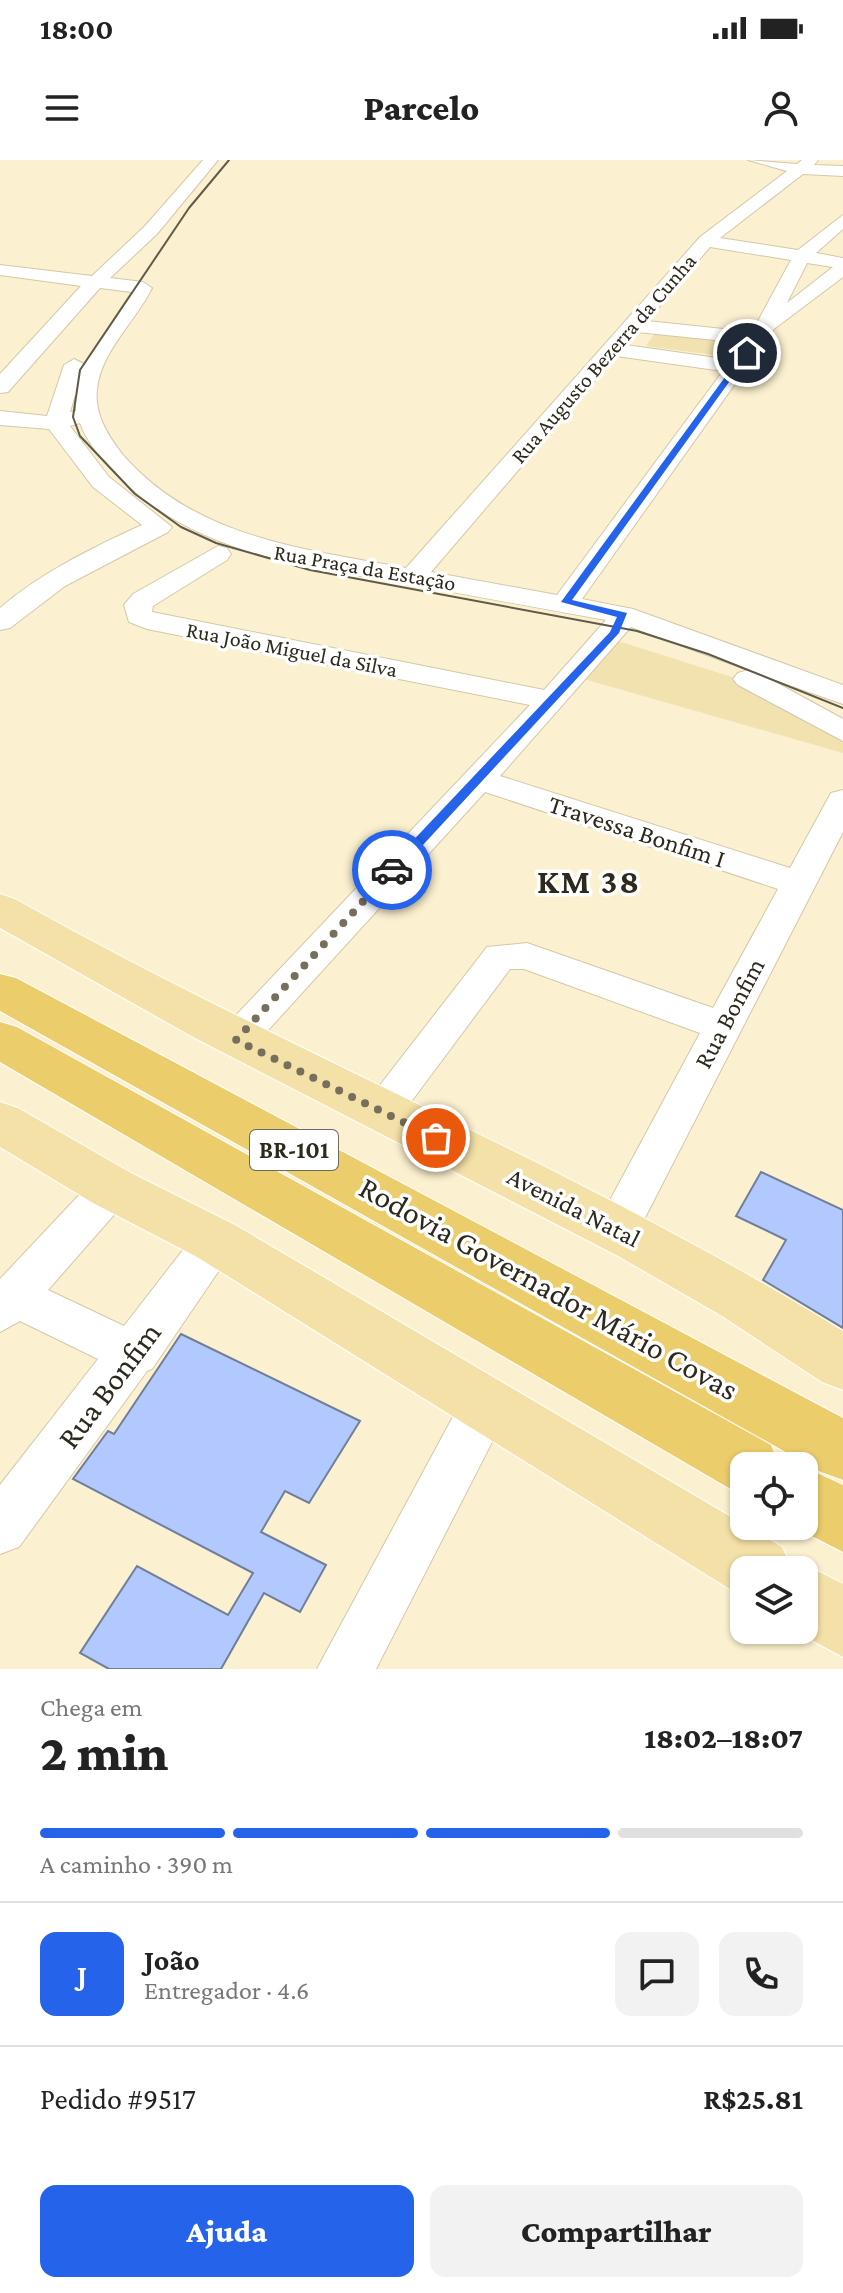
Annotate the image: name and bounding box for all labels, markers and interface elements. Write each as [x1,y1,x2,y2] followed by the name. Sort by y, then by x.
[40,12,113,45] text: 18:00
[40,86,84,130] icon: menu
[759,86,803,130] icon: person
[364,88,479,128] text: Parcelo
[506,248,701,468] street label: Rua Augusto Bezerra da Cunha
[713,319,781,387] pin
[725,331,769,375] icon: home
[272,539,458,596] street label: Rua Praça da Estação
[184,617,399,682] street label: Rua João Miguel da Silva
[545,789,729,874] street label: Travessa Bonfim I
[352,830,432,910] courier
[370,848,414,892] icon: car
[537,863,641,900] district label: KM 38
[688,953,771,1073] street label: Rua Bonfim
[402,1104,470,1172] pin
[414,1116,458,1160] icon: bag
[250,1130,338,1170] road number: BR-101
[503,1162,645,1253] street label: Avenida Natal
[353,1169,745,1407] street label: Rodovia Governador Mário Covas
[50,1315,168,1455] street label: Rua Bonfim
[730,1452,818,1644] map controls
[730,1452,818,1540] button: locate
[730,1556,818,1644] button: layers
[40,1693,142,1722] text: Chega em
[644,1721,803,1754] text: 18:02–18:07
[40,1723,168,1781] text: 2 min
[40,1850,233,1879] text: A caminho · 390 m
[615,1932,699,2016] button: chat
[719,1932,803,2016] button: phone
[144,1943,200,1976] text: João
[77,1958,87,1991] text: J
[144,1976,309,2005] text: Entregador · 4.6
[40,2082,196,2115] text: Pedido #9517
[703,2082,803,2115] text: R$25.81
[40,2185,414,2277] button: Ajuda
[430,2185,803,2277] button: Compartilhar

